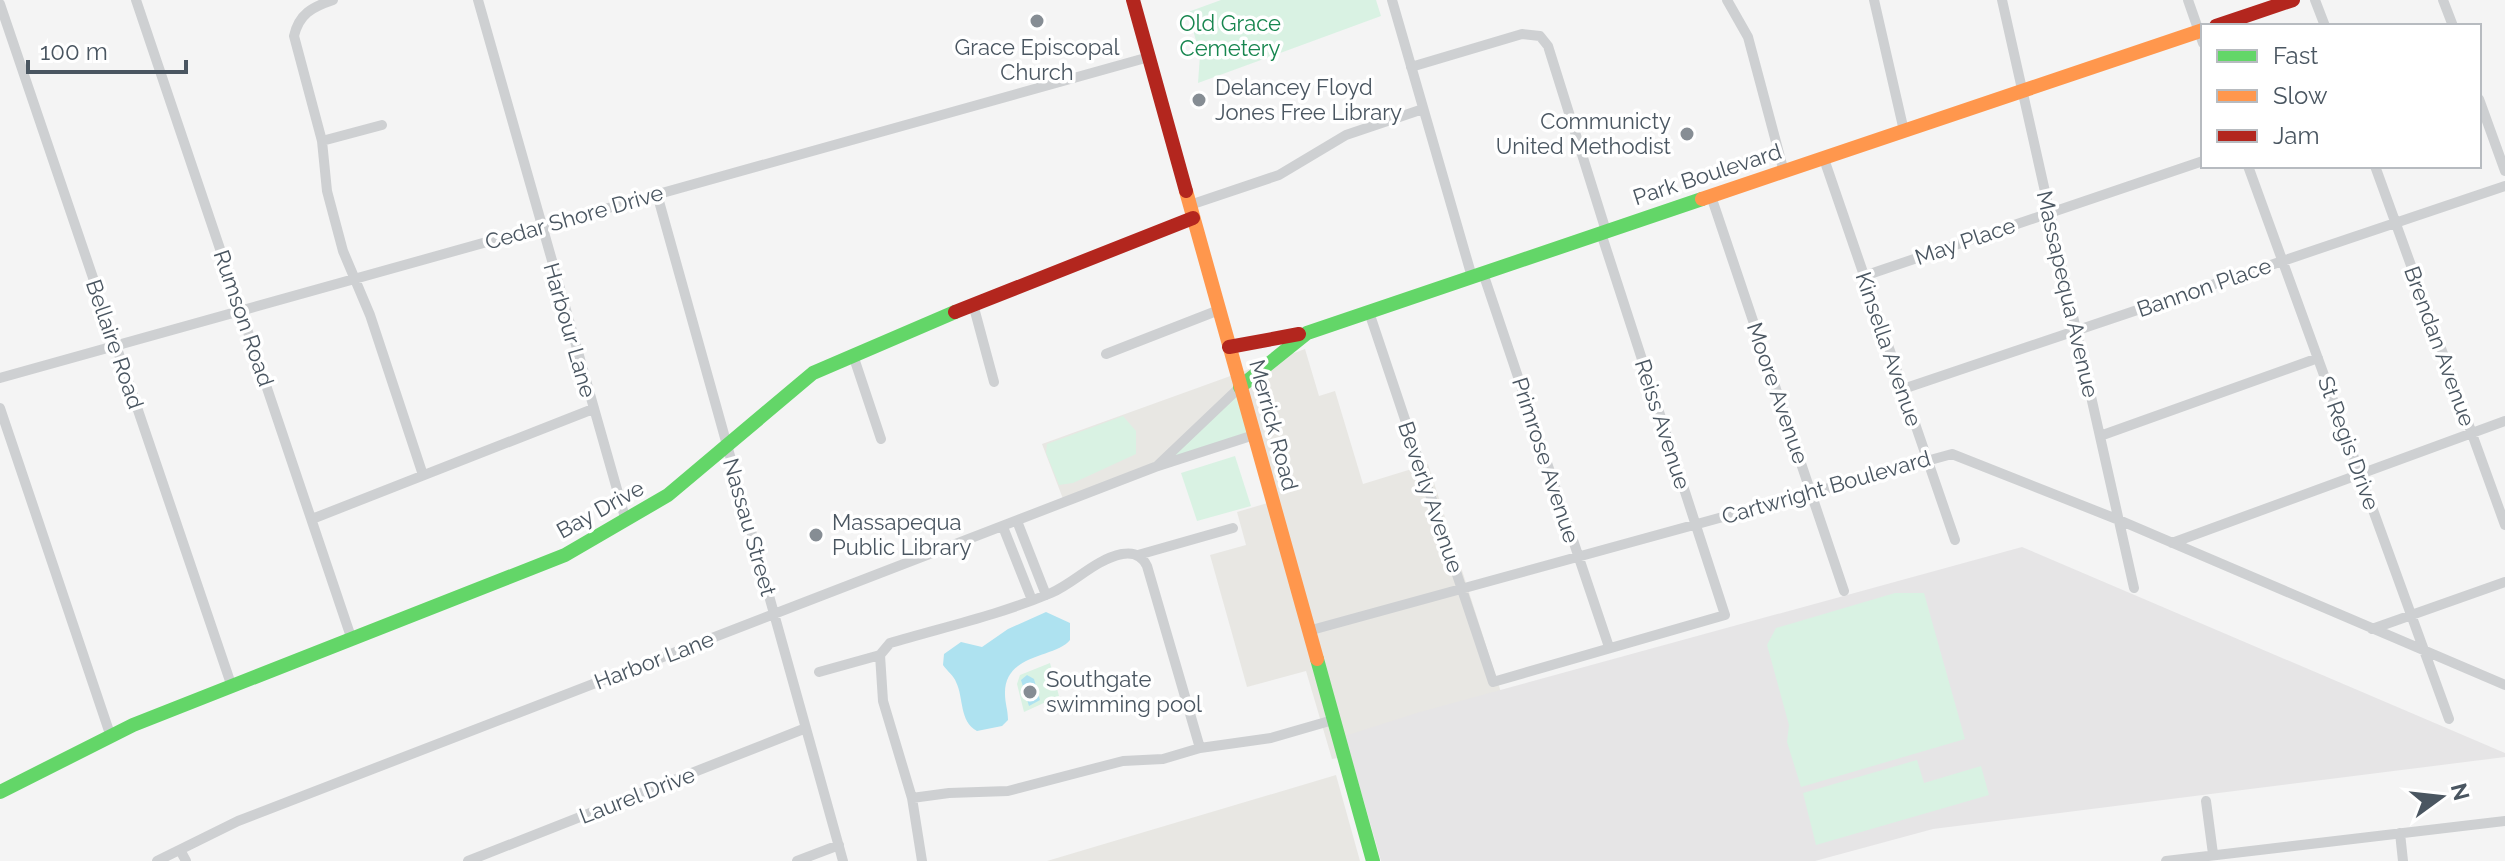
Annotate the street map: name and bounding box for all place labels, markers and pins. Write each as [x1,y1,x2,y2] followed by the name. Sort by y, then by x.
[1028,12,1046,30] marker: Grace Episcopal Church
[955,34,1119,85] place label: Grace Episcopal Church
[1215,74,1402,125] place label: Delancey Floyd Jones Free Library
[1190,91,1208,109] marker: Delancey Floyd Jones Free Library
[1496,108,1672,159] place label: Communicty United Methodist
[1678,125,1696,143] marker: Communicty United Methodist
[832,509,971,560] place label: Massapequa Public Library
[807,526,825,544] marker: Massapequa Public Library
[1046,666,1202,717] place label: Southgate swimming pool
[1021,683,1039,701] marker: Southgate swimming pool

